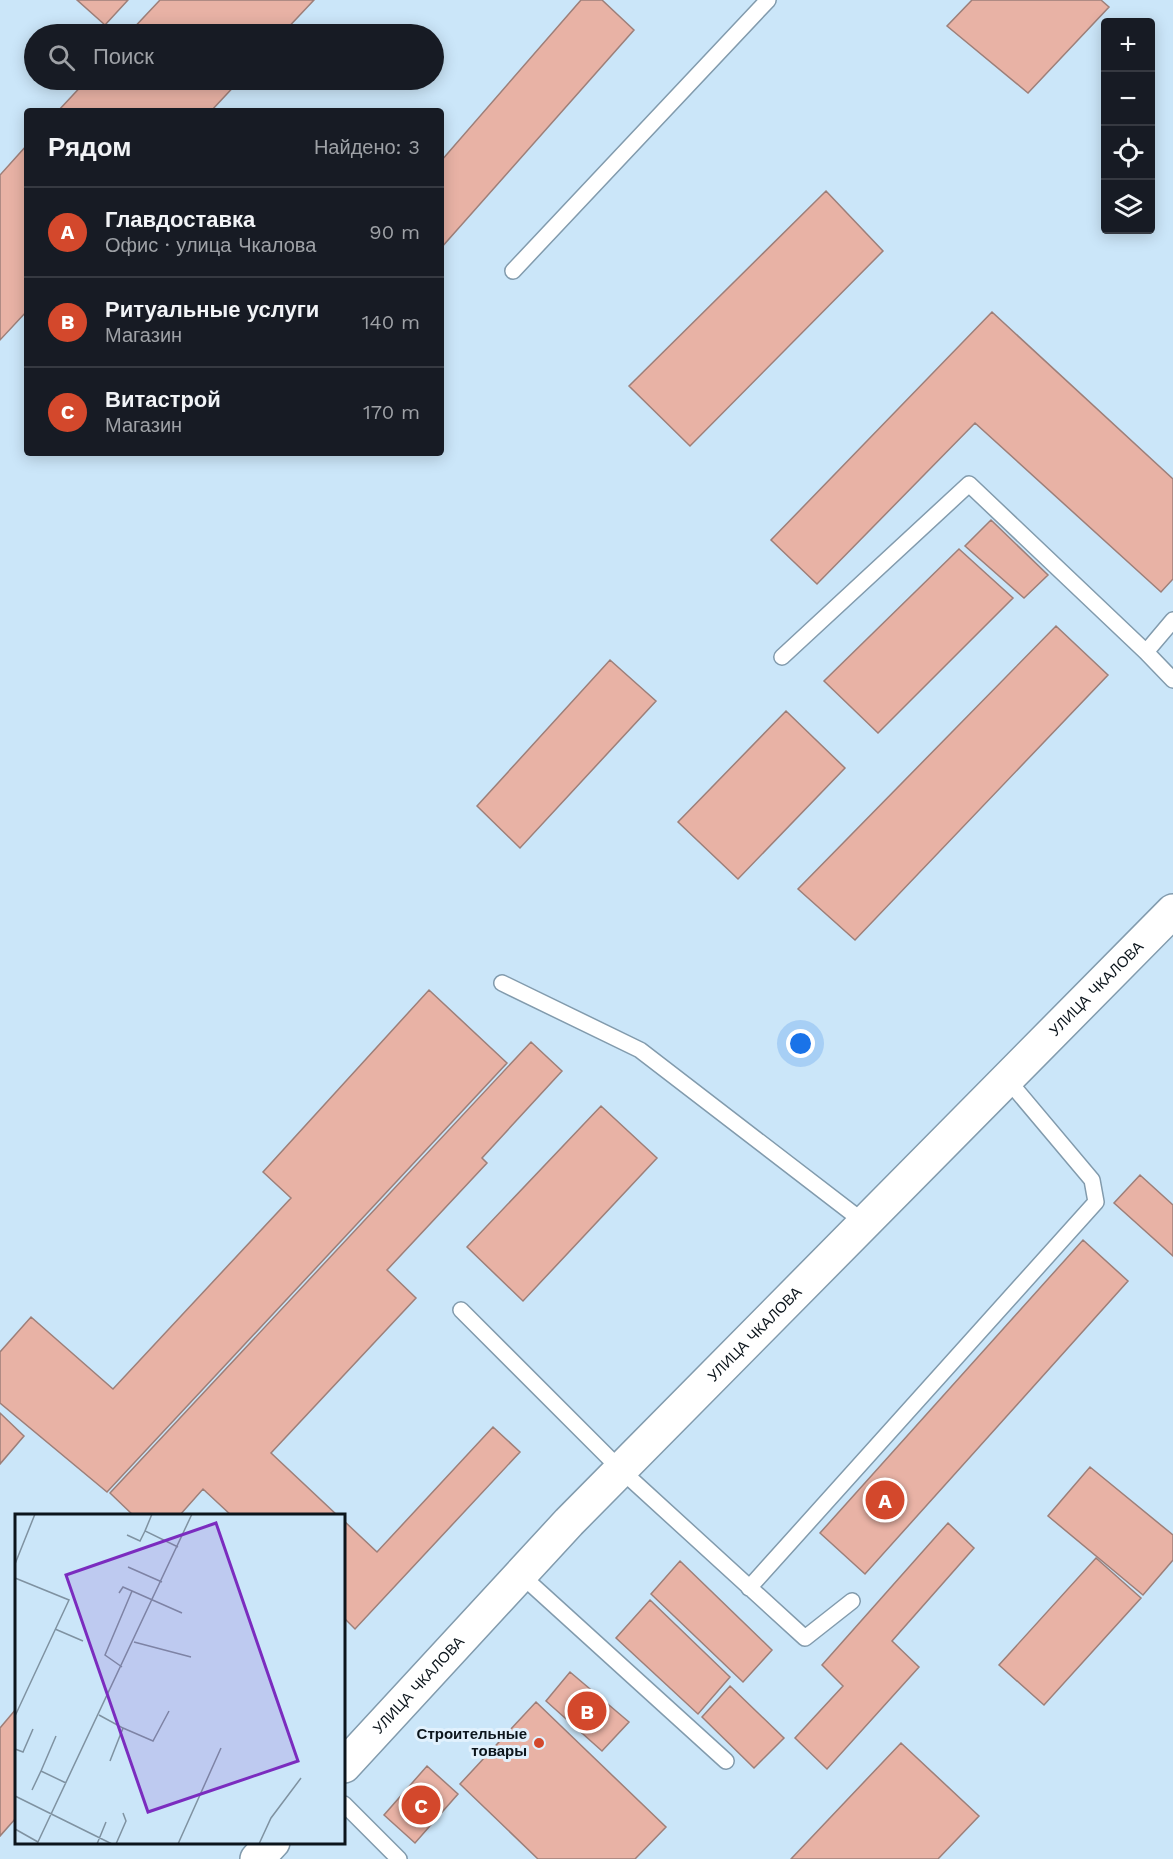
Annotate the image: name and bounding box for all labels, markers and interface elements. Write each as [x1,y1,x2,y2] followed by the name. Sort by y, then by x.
[1101,18,1155,234] map controls
[1101,18,1155,72] button: +
[24,24,444,90] search box
[45,41,78,74] icon: search
[93,44,154,69] text: Поиск
[1101,72,1155,126] button: −
[1101,126,1155,180] button: locate
[48,132,131,162] text: Рядом
[314,135,420,159] text: Найдено: 3
[1101,180,1155,234] button: layers
[105,207,255,232] text: Главдоставка
[61,220,74,244] text: A
[369,220,420,244] text: 90 m
[105,233,316,257] text: Офис · улица Чкалова
[105,297,319,322] text: Ритуальные услуги
[61,310,74,334] text: B
[362,310,420,334] text: 140 m
[105,323,182,347] text: Магазин
[105,387,221,412] text: Витастрой
[61,400,74,424] text: C
[363,400,420,424] text: 170 m
[105,413,182,437] text: Магазин
[1046,937,1147,1040] street label: УЛИЦА ЧКАЛОВА
[786,1029,815,1058] your location
[704,1283,805,1385] street label: УЛИЦА ЧКАЛОВА
[866,1478,904,1522] pin: A
[15,1514,345,1844] inset map
[369,1633,468,1738] street label: УЛИЦА ЧКАЛОВА
[568,1688,606,1734] pin: B
[417,1725,527,1760] place label: Строительные товары
[532,1736,546,1750] marker: Строительные товары
[402,1782,440,1828] pin: C

